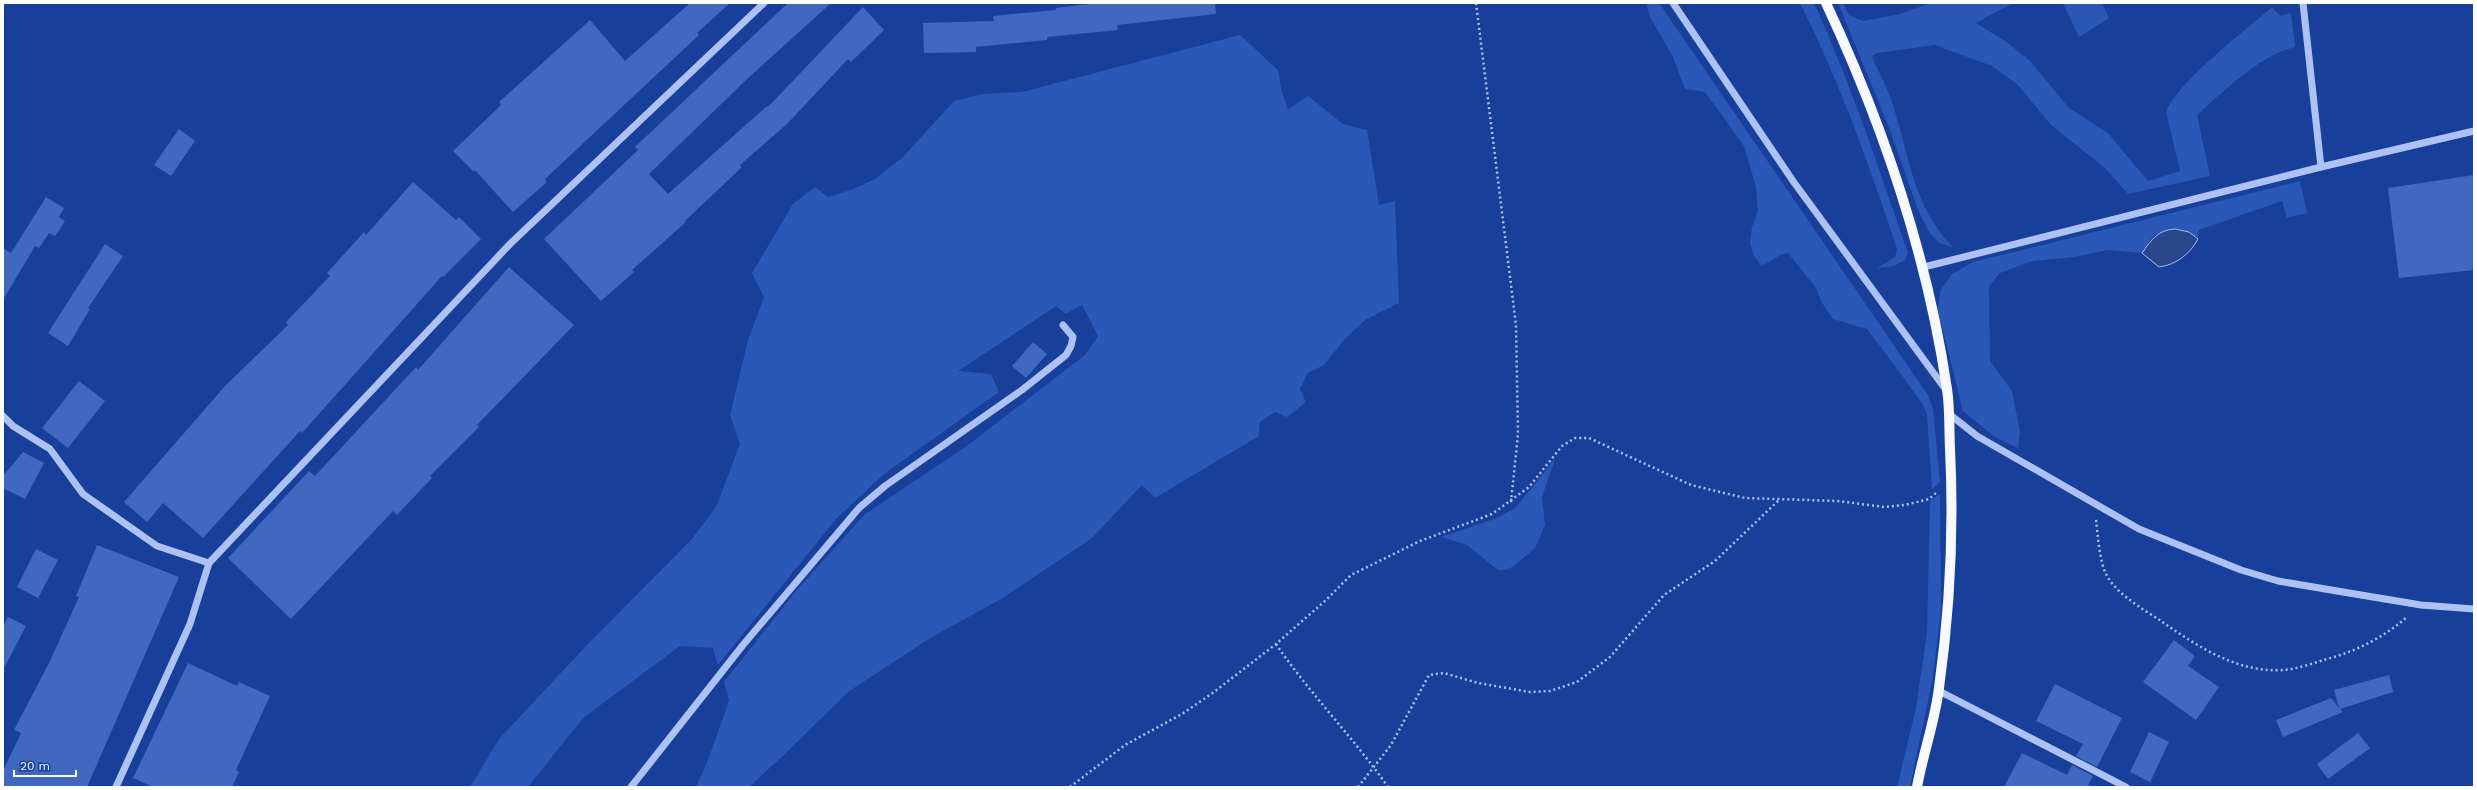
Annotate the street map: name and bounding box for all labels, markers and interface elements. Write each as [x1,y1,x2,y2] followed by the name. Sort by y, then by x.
[14,752,76,778] scale bar
[20,759,50,773] text: 20 m

